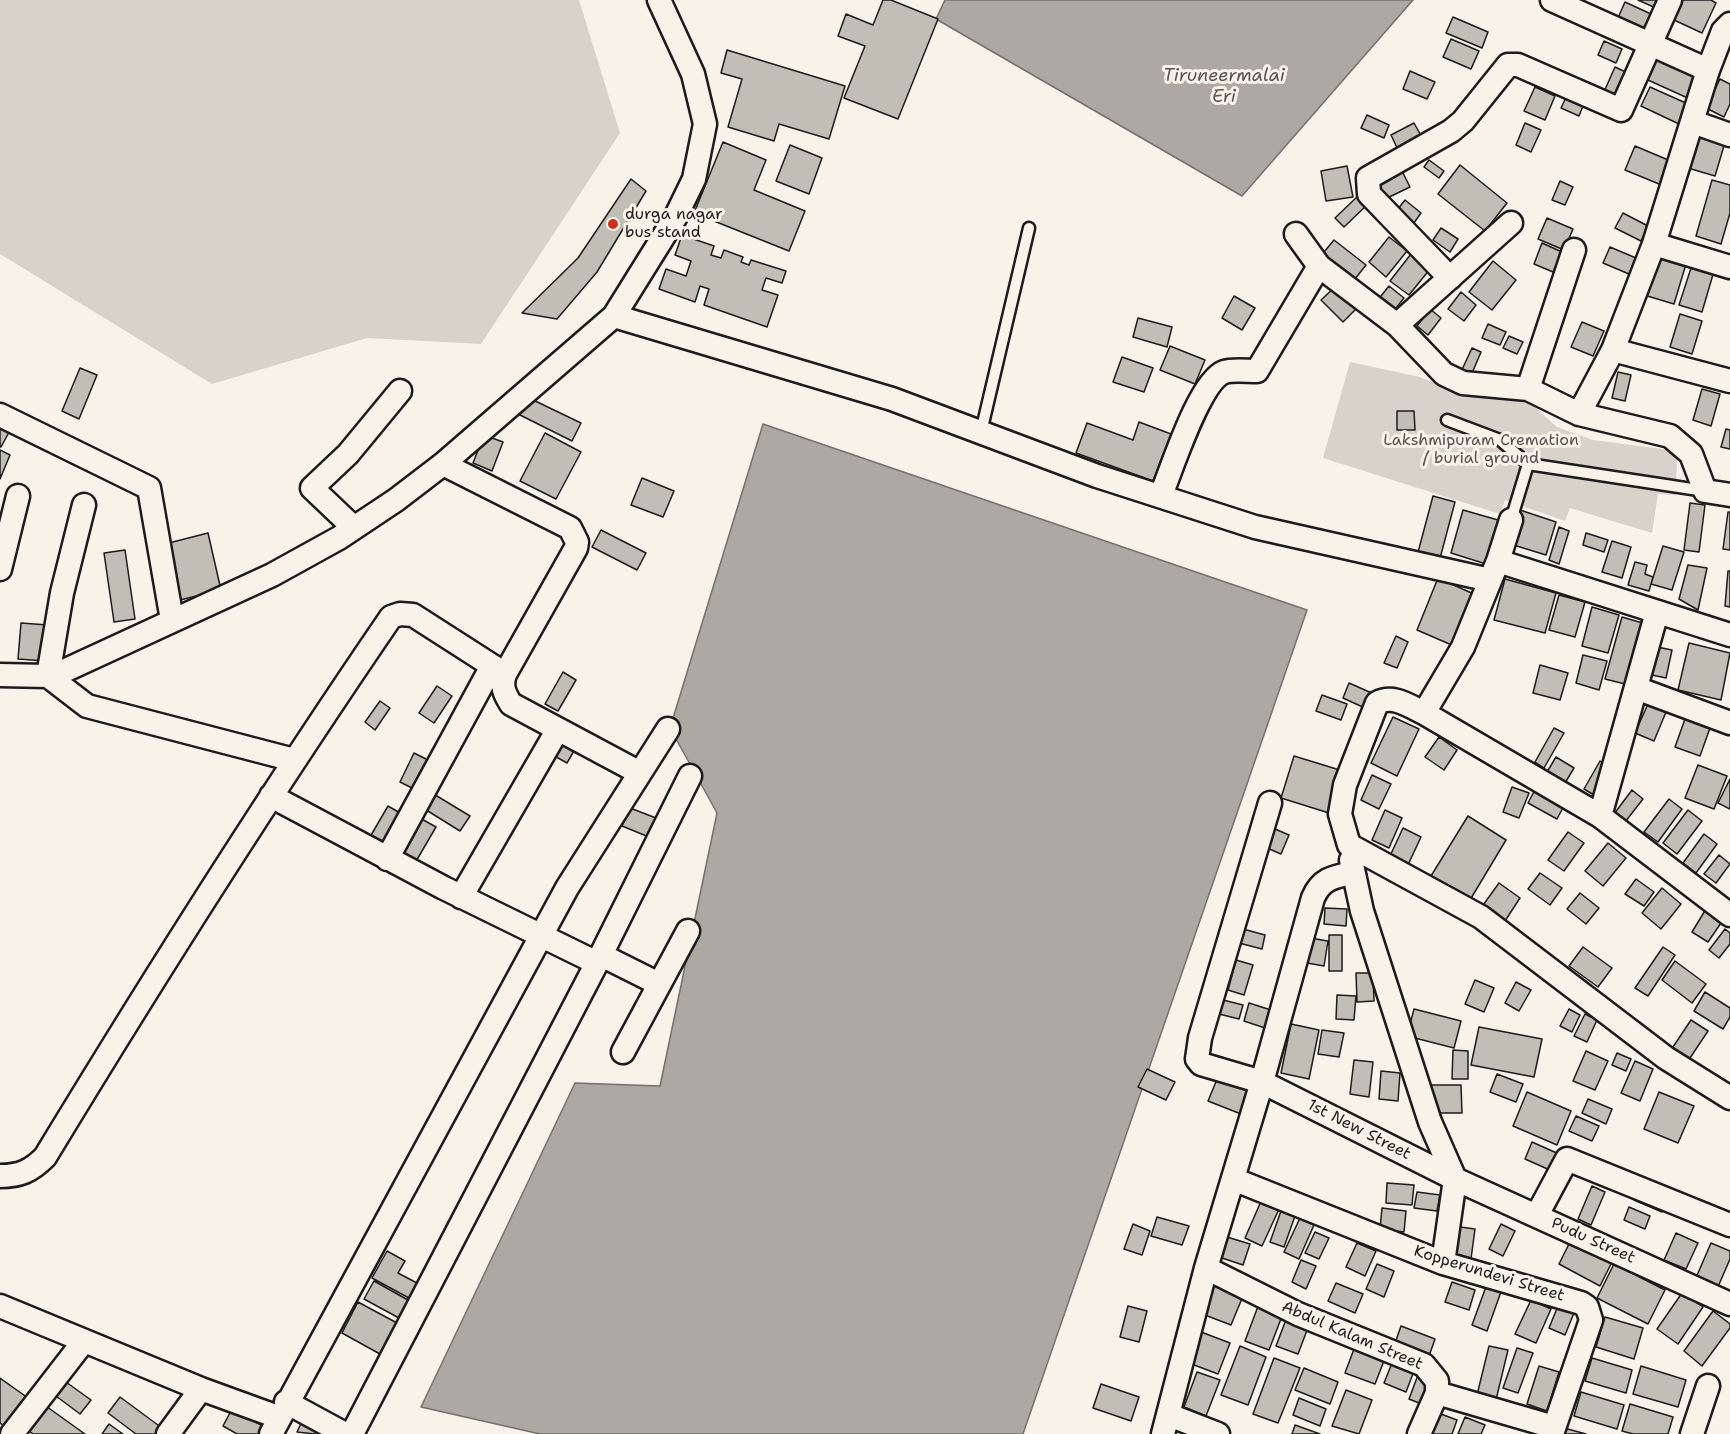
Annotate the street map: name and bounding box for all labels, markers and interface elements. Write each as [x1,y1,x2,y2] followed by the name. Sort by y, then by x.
[1163,65,1285,107] water label: Tiruneermalai Eri
[625,205,723,243] place label: durga nagar bus stand
[606,217,620,231] marker: durga nagar bus stand
[1383,431,1579,469] park label: Lakshmipuram Cremation / burial ground
[1304,1096,1414,1164] street label: 1st New Street
[1548,1214,1638,1268] street label: Pudu Street
[1411,1242,1567,1306] street label: Kopperundevi Street
[1279,1298,1425,1374] street label: Abdul Kalam Street

